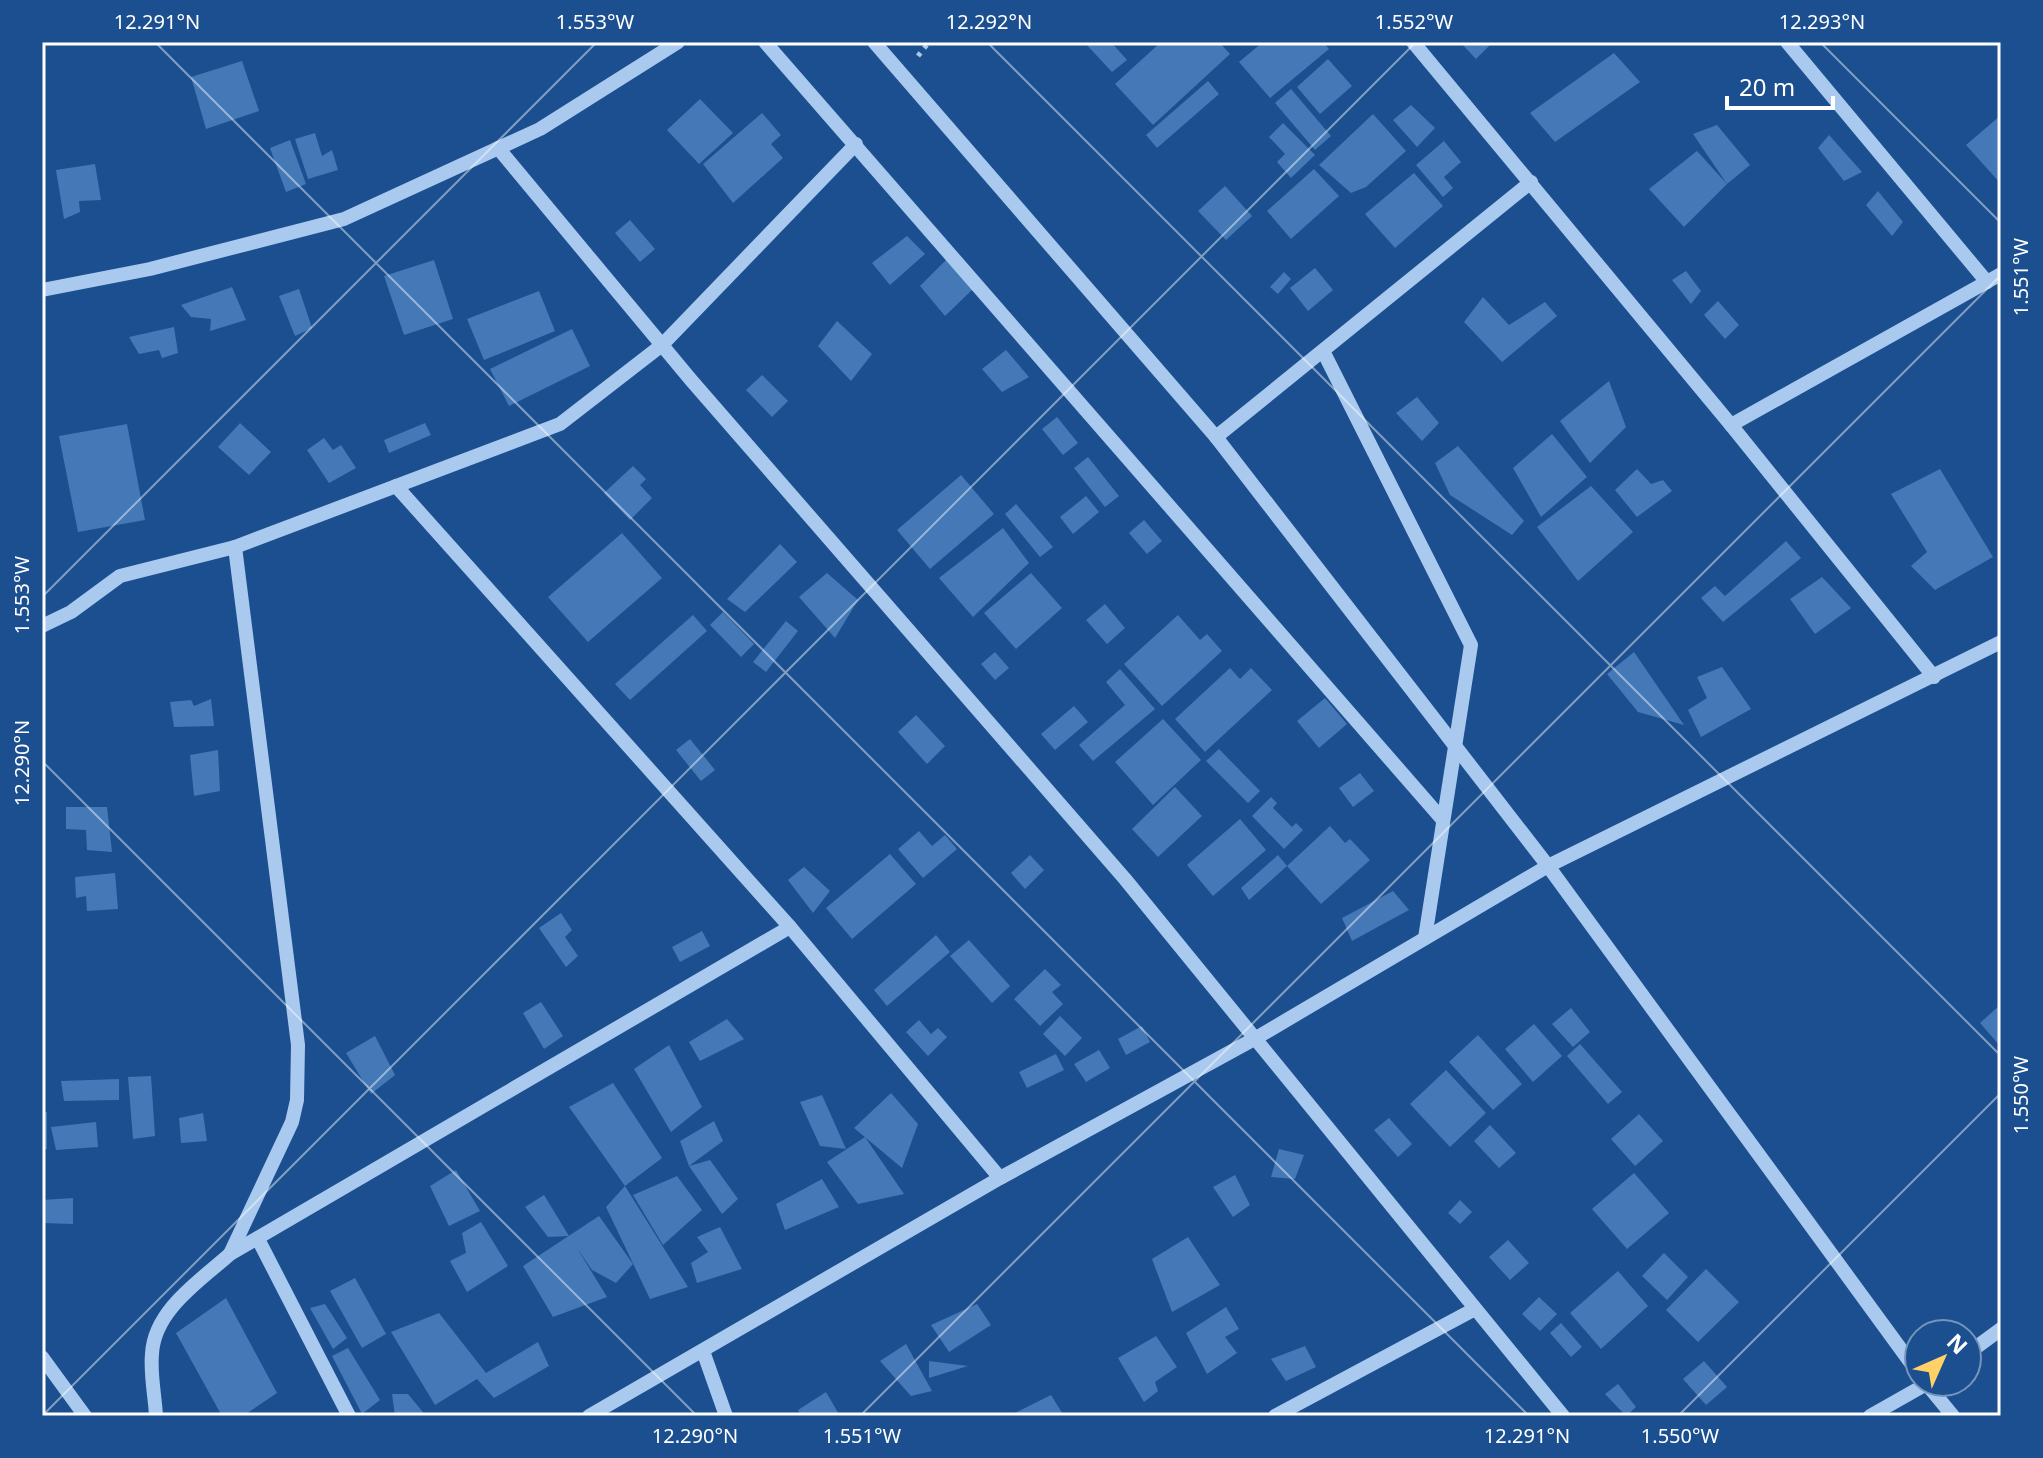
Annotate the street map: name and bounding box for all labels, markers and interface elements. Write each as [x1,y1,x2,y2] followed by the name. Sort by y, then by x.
[114,8,200,35] text: 12.291°N
[556,8,635,35] text: 1.553°W
[946,8,1032,35] text: 12.292°N
[1375,8,1454,35] text: 1.552°W
[1779,8,1865,35] text: 12.293°N
[1727,60,1833,110] scale bar
[1739,70,1795,103] text: 20 m
[2007,237,2034,316] text: 1.551°W
[8,555,35,634] text: 1.553°W
[8,720,35,806] text: 12.290°N
[2007,1055,2034,1134] text: 1.550°W
[1903,1318,1983,1398] north arrow
[1941,1326,1975,1360] text: N
[652,1422,738,1449] text: 12.290°N
[823,1422,902,1449] text: 1.551°W
[1484,1422,1570,1449] text: 12.291°N
[1641,1422,1720,1449] text: 1.550°W

